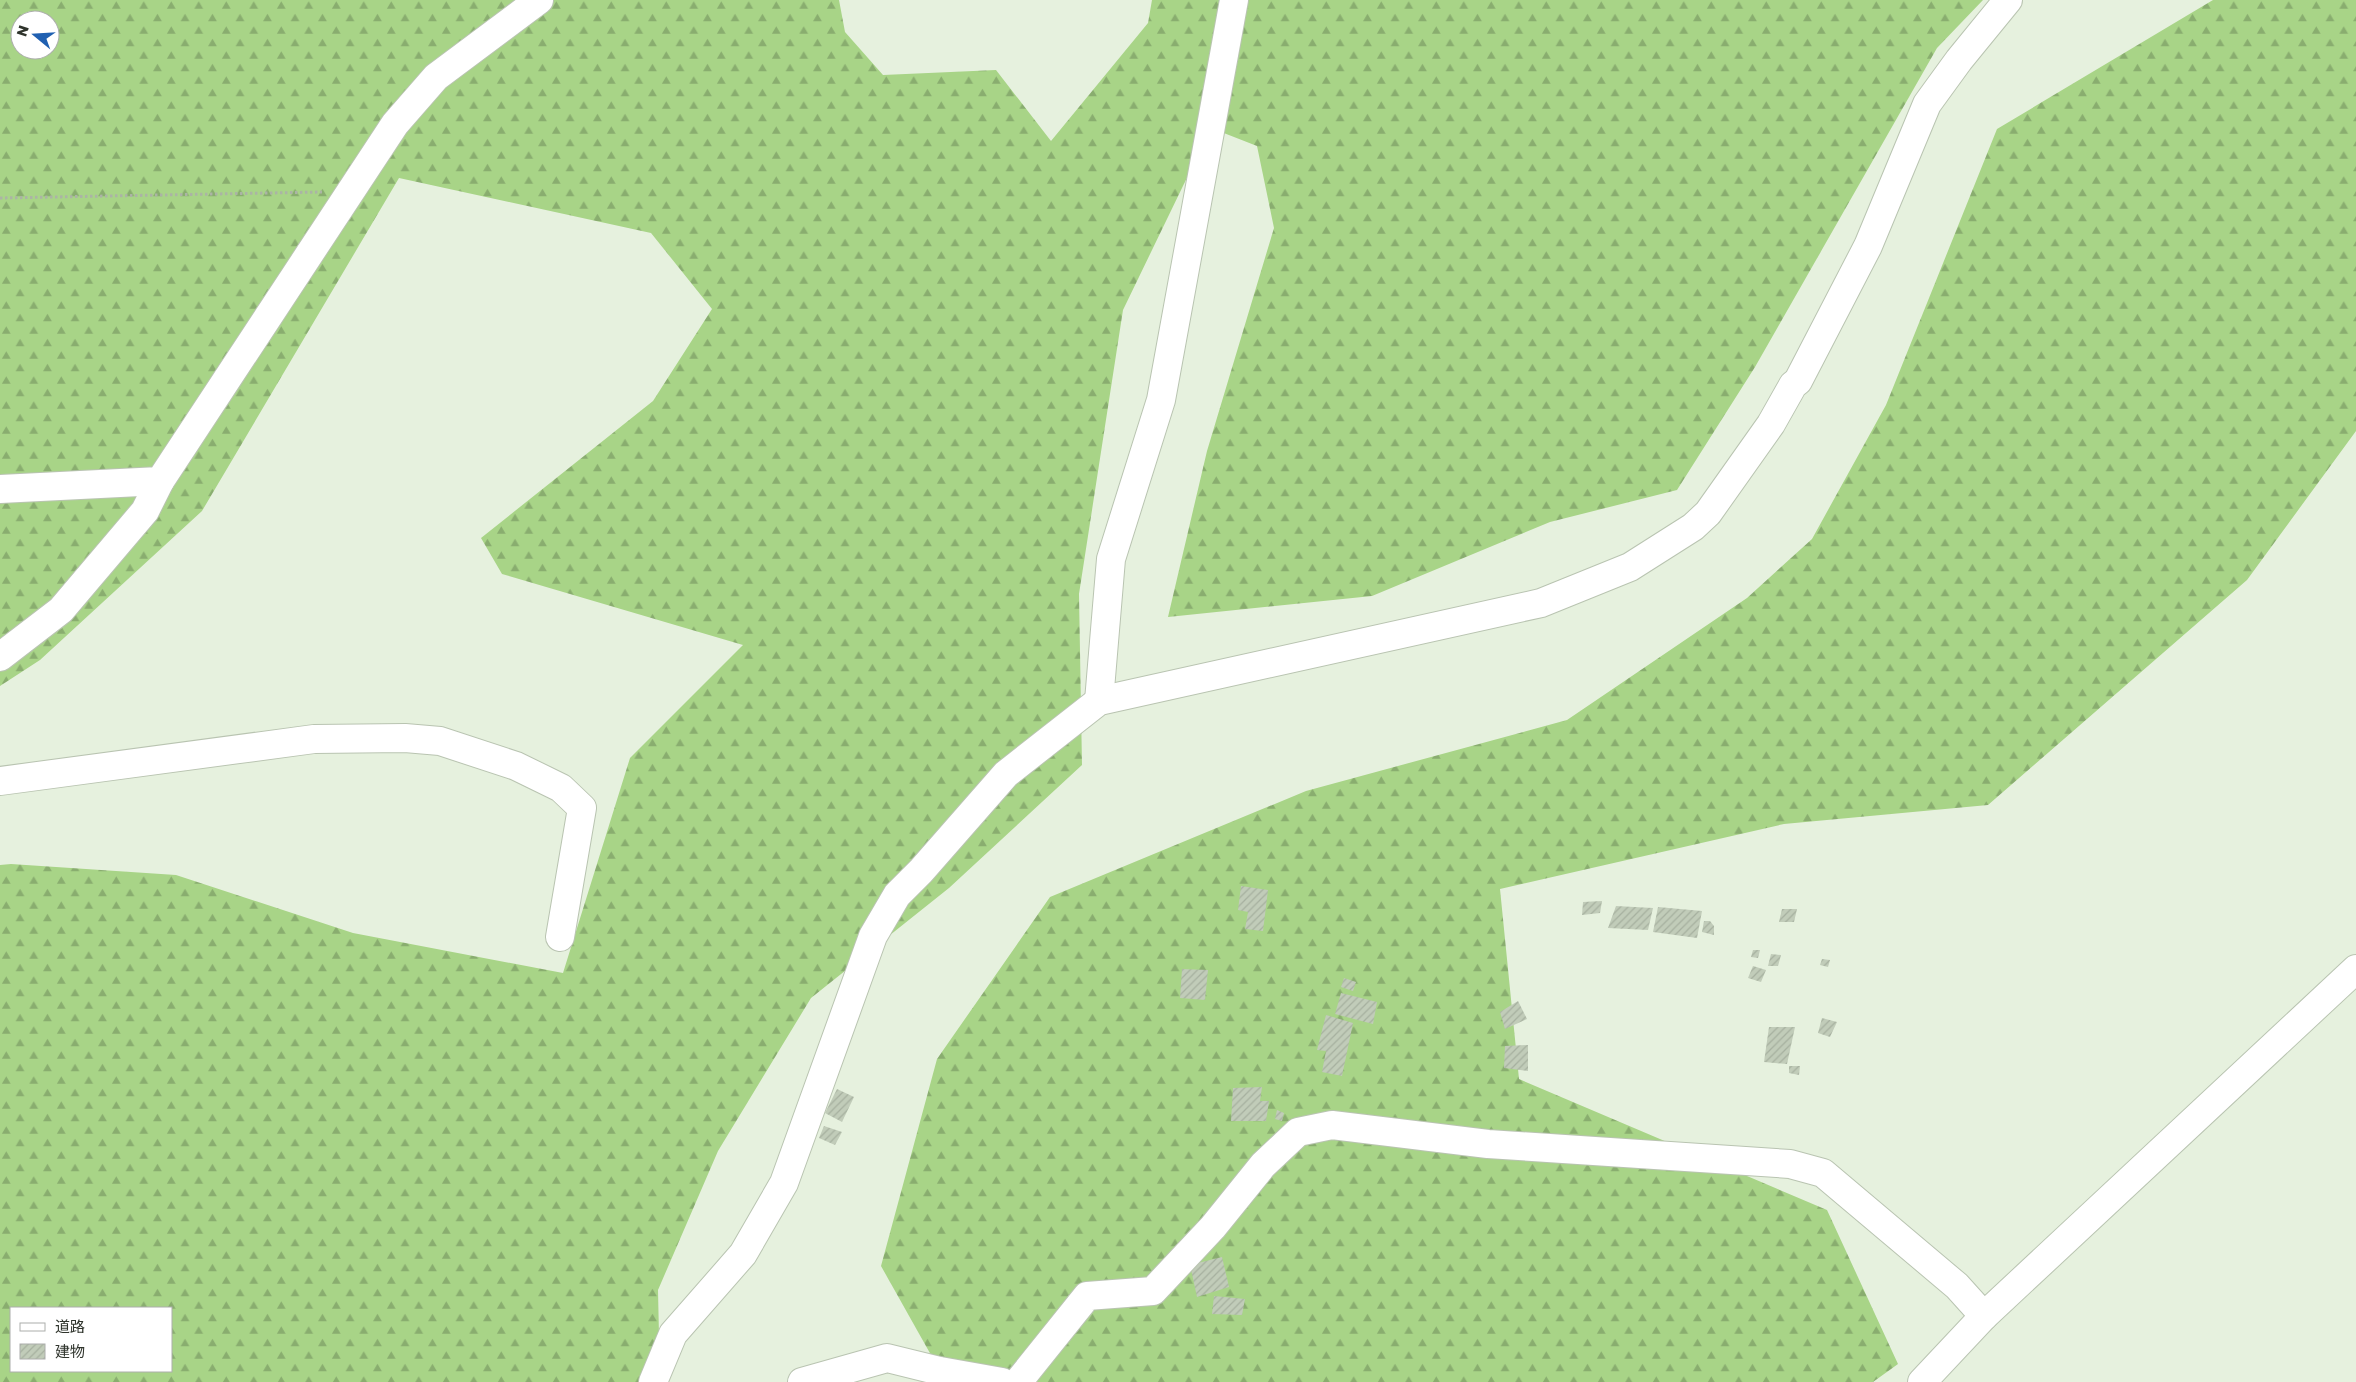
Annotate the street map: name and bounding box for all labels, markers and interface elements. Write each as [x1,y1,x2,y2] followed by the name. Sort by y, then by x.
[10,10,60,60] north arrow
[12,23,32,39] text: N
[10,1307,172,1372] legend
[55,1317,85,1335] text: 道路
[55,1342,85,1360] text: 建物

